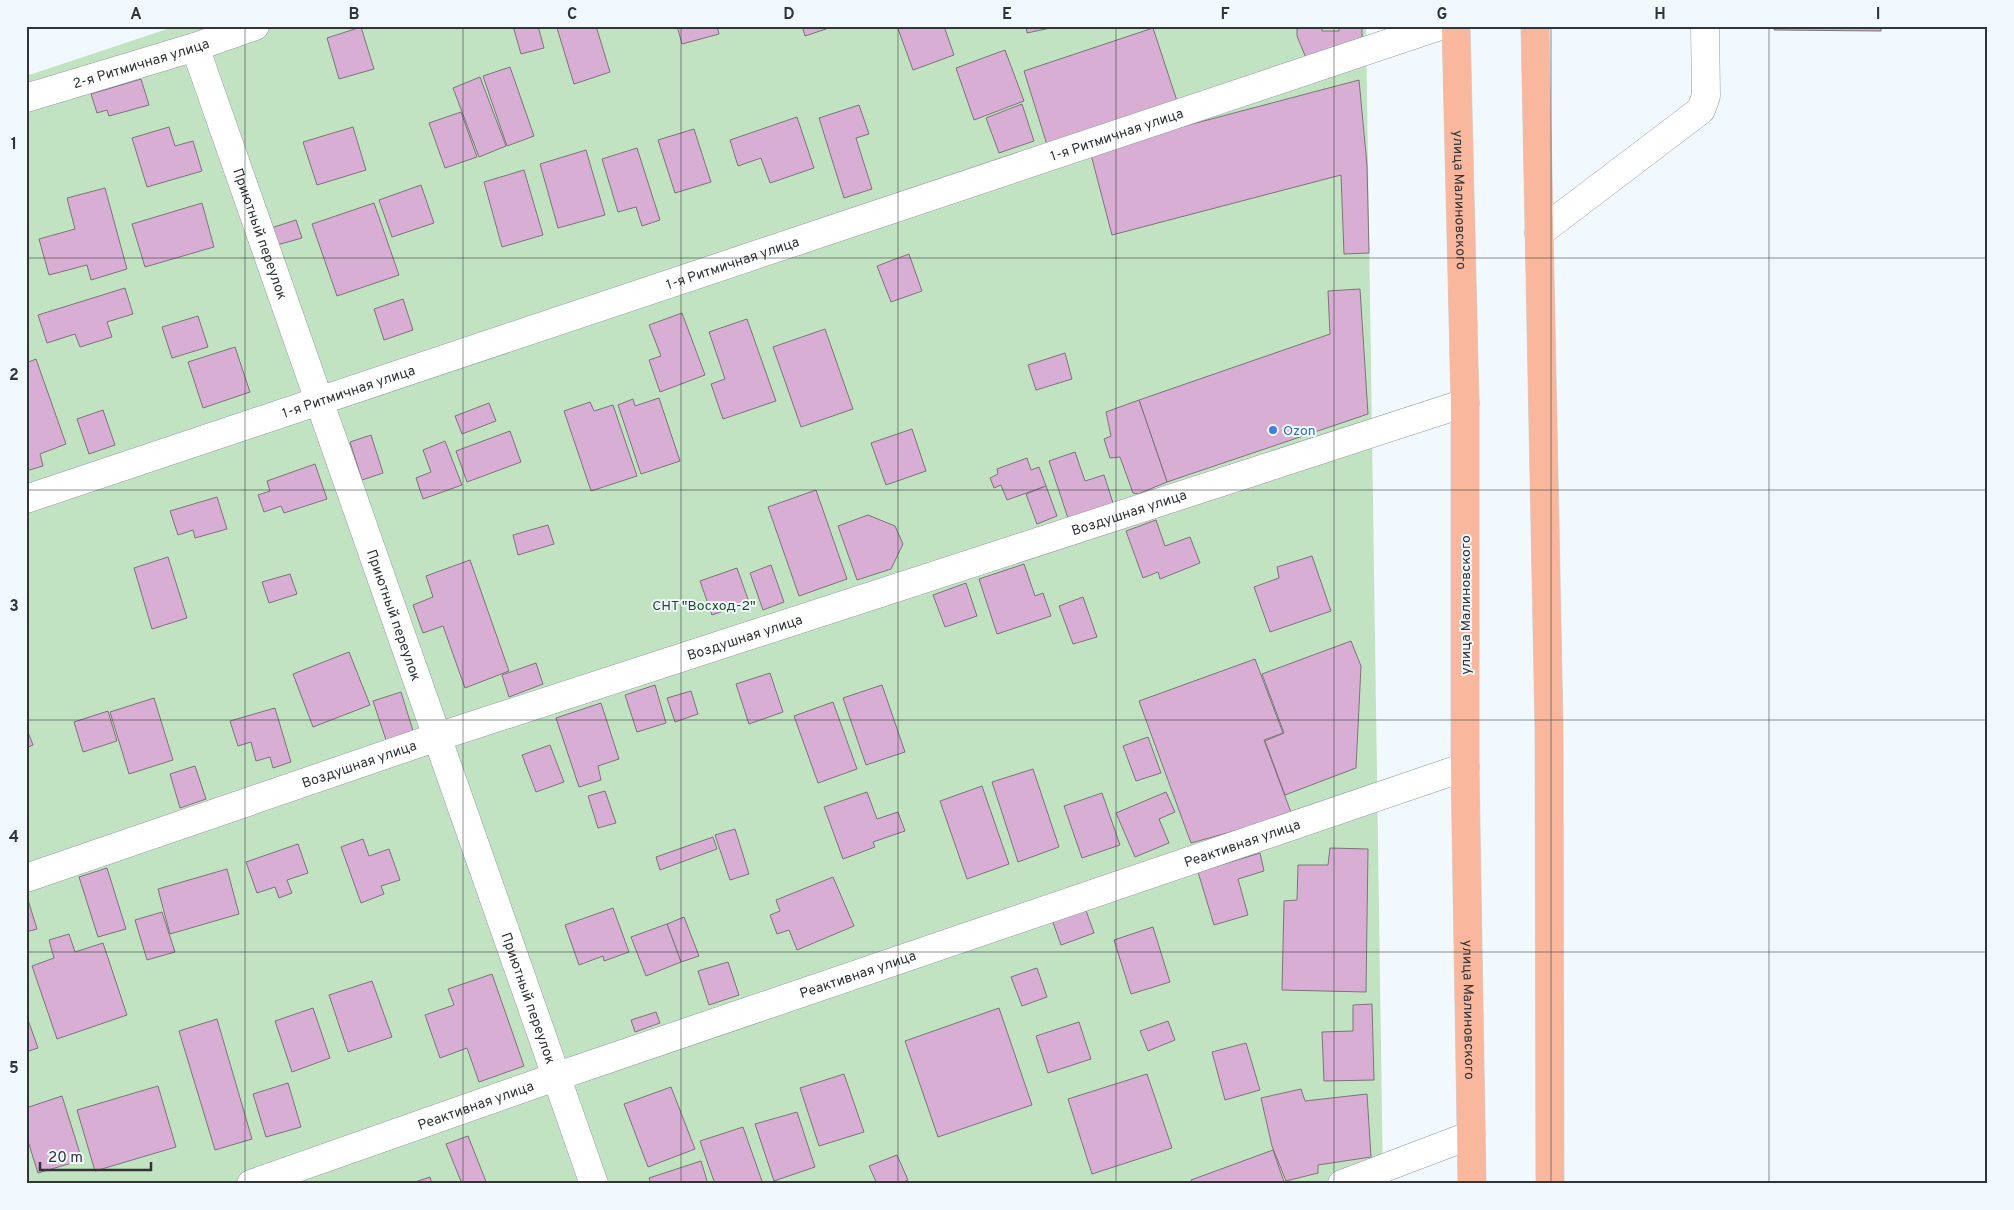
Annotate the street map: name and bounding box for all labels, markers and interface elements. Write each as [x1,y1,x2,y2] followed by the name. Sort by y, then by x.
[130,5,142,25] text: A
[348,5,360,25] text: B
[567,5,577,25] text: C
[783,5,795,25] text: D
[1002,5,1012,25] text: E
[1220,5,1230,25] text: F
[1437,5,1447,25] text: G
[1654,5,1666,25] text: H
[1876,5,1880,25] text: I
[71,36,212,93] street label: 2-я Ритмичная улица
[1048,105,1186,166] street label: 1-я Ритмичная улица
[1448,130,1469,270] street label: улица Малиновского
[11,135,17,155] text: 1
[228,166,290,302] street label: Приютный переулок
[664,234,802,294] street label: 1-я Ритмичная улица
[280,362,418,423] street label: 1-я Ритмичная улица
[9,366,19,386] text: 2
[1283,423,1316,440] place label: Ozon
[1267,424,1279,436] marker: Ozon
[1070,487,1189,540] street label: Воздушная улица
[1458,535,1475,675] street label: улица Малиновского
[362,548,424,684] street label: Приютный переулок
[9,597,19,617] text: 3
[652,598,756,615] park label: СНТ "Восход-2"
[685,612,805,665] street label: Воздушная улица
[300,738,419,793] street label: Воздушная улица
[1182,817,1303,872] street label: Реактивная улица
[9,828,19,848] text: 4
[496,931,558,1067] street label: Приютный переулок
[1458,940,1477,1080] street label: улица Малиновского
[798,948,919,1003] street label: Реактивная улица
[9,1059,19,1079] text: 5
[416,1078,536,1135] street label: Реактивная улица
[40,1140,151,1172] scale bar
[48,1149,83,1168] text: 20 m

